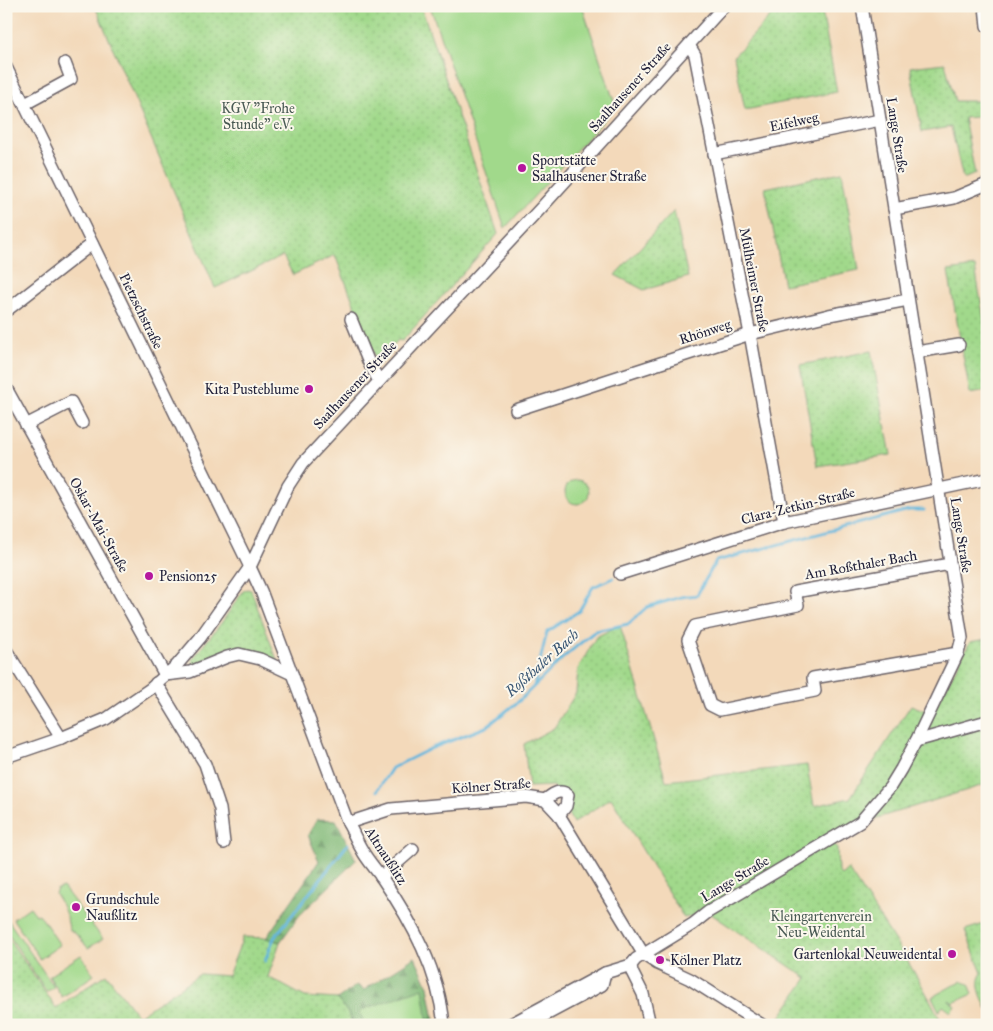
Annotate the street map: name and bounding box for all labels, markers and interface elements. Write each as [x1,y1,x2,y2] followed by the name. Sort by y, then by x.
[585,39,675,135] street label: Saalhausener Straße
[883,96,911,174] street label: Lange Straße
[221,100,295,133] park label: KGV "Frohe Stunde" e.V.
[768,108,820,135] street label: Eifelweg
[532,152,647,185] place label: Sportstätte Saalhausener Straße
[516,162,528,174] marker: Sportstätte Saalhausener Straße
[736,226,772,334] street label: Mülheimer Straße
[115,270,167,352] street label: Pietzschstraße
[677,315,734,348] street label: Rhönweg
[310,337,400,433] street label: Saalhausener Straße
[205,381,299,398] place label: Kita Pusteblume
[303,383,315,395] marker: Kita Pusteblume
[66,474,132,576] street label: Oskar-Mai-Straße
[739,484,857,528] street label: Clara-Zetkin-Straße
[947,496,975,574] street label: Lange Straße
[803,547,919,583] street label: Am Roßthaler Bach
[159,568,217,585] place label: Pension25
[143,570,155,582] marker: Pension25
[501,625,583,701] water label: Roßthaler Bach
[451,775,531,797] street label: Kölner Straße
[361,823,411,888] street label: Altnaußlitz
[698,852,772,906] street label: Lange Straße
[86,891,160,924] place label: Grundschule Naußlitz
[70,901,82,913] marker: Grundschule Naußlitz
[770,908,872,941] park label: Kleingartenverein Neu-Weidental
[794,946,942,963] place label: Gartenlokal Neuweidental
[946,948,958,960] marker: Gartenlokal Neuweidental
[670,952,742,969] place label: Kölner Platz
[654,954,666,966] marker: Kölner Platz

